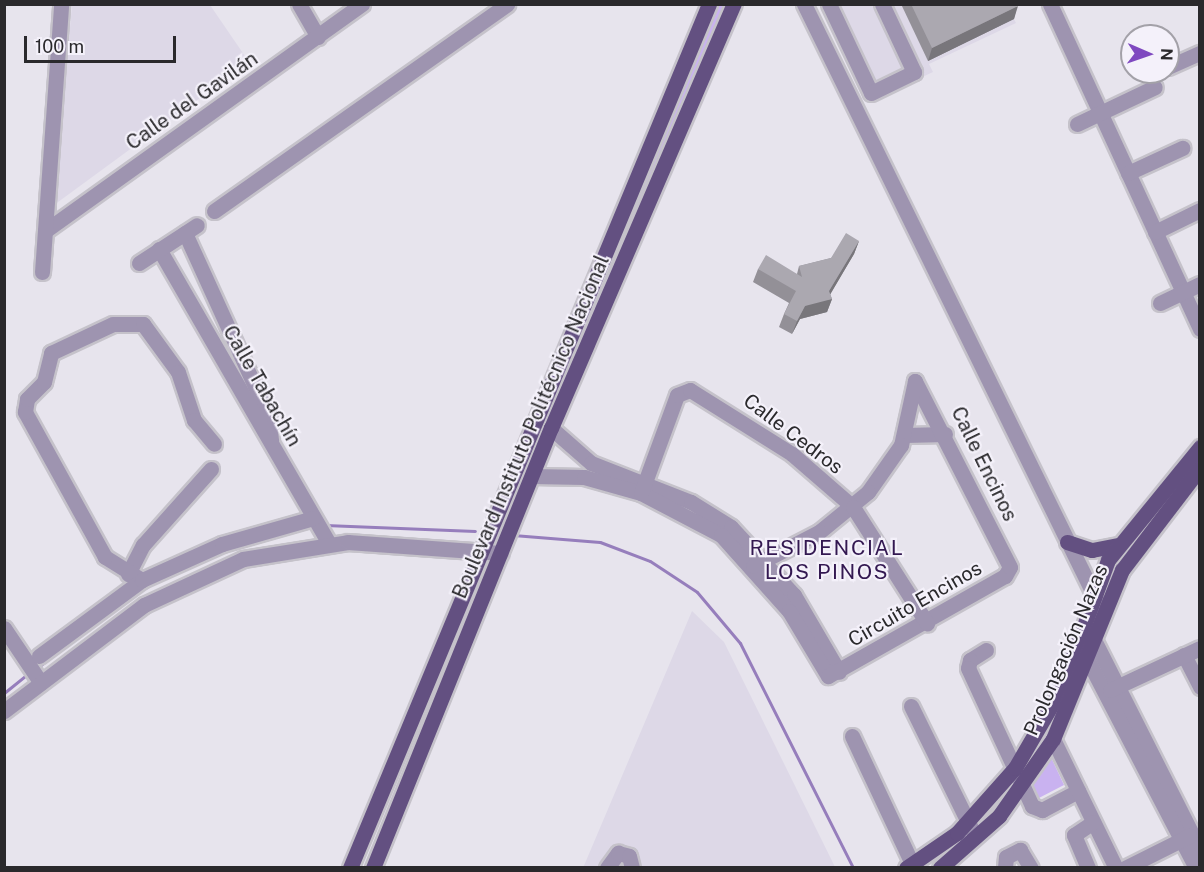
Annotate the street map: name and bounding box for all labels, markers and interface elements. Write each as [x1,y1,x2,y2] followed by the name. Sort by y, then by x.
[27,24,178,62] scale bar
[1120,24,1180,84] north arrow
[35,36,84,57] text: 100 m
[121,47,263,155] street label: Calle del Gavilán
[1157,48,1176,61] text: N
[448,252,614,602] street label: Boulevard Instituto Politécnico Nacional
[218,321,306,451] street label: Calle Tabachín
[739,389,847,479] street label: Calle Cedros
[946,403,1022,525] street label: Calle Encinos
[750,535,904,585] district label: RESIDENCIAL LOS PINOS
[844,556,986,652] street label: Circuito Encinos
[1019,561,1113,739] street label: Prolongación Nazas

